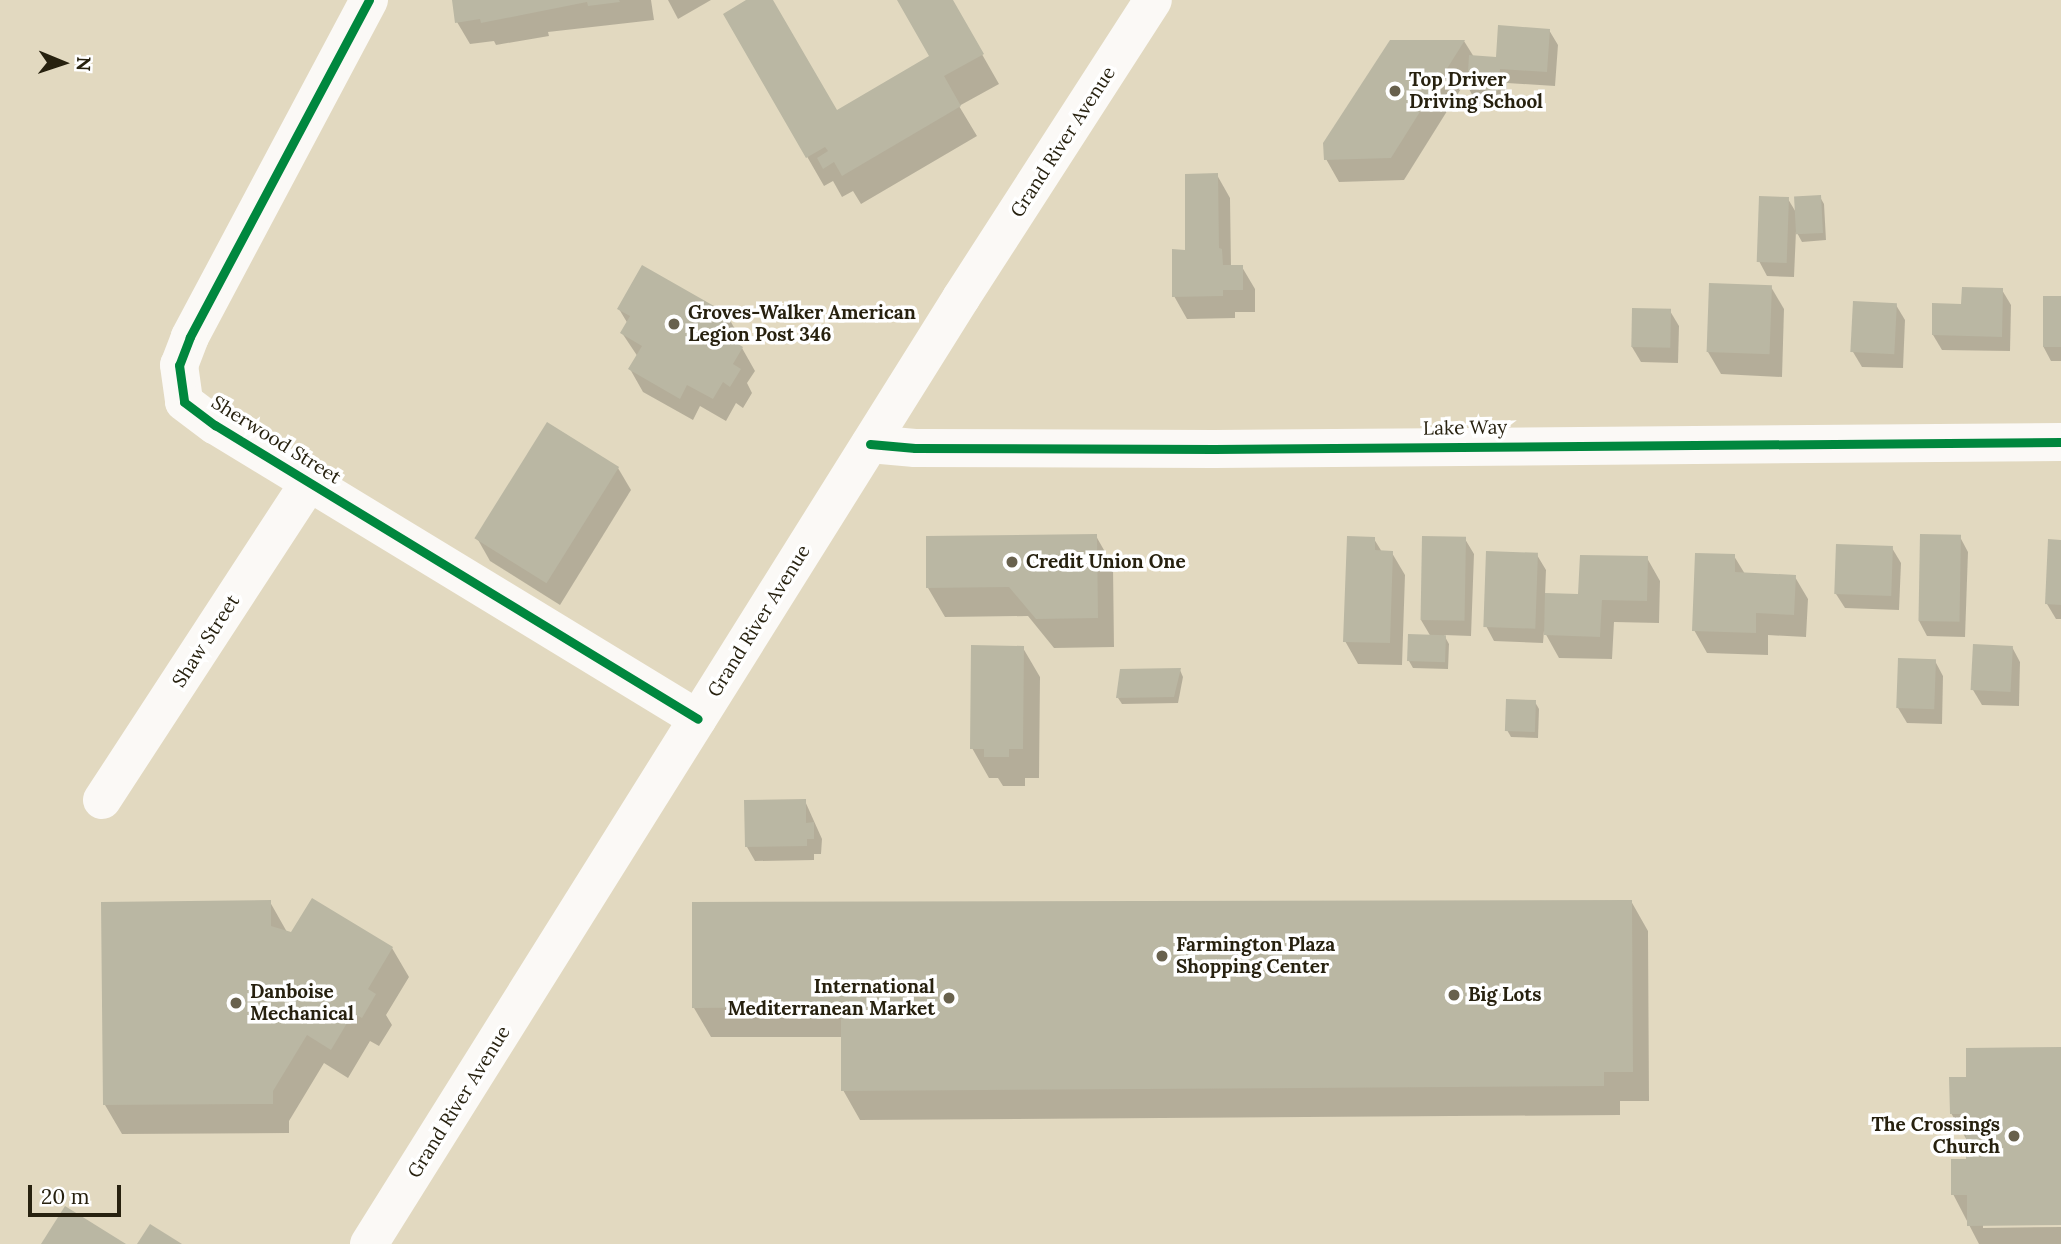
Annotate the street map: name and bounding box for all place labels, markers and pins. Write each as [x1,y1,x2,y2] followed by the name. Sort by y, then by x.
[1409,69,1543,113] place label: Top Driver Driving School
[1387,83,1403,99] marker: Top Driver Driving School
[688,302,916,346] place label: Groves-Walker American Legion Post 346
[666,316,682,332] marker: Groves-Walker American Legion Post 346
[1026,551,1186,573] place label: Credit Union One
[1004,554,1020,570] marker: Credit Union One
[1176,934,1335,978] place label: Farmington Plaza Shopping Center
[1154,948,1170,964] marker: Farmington Plaza Shopping Center
[728,976,935,1020] place label: International Mediterranean Market
[250,981,354,1025] place label: Danboise Mechanical
[1468,984,1541,1006] place label: Big Lots
[1446,987,1462,1003] marker: Big Lots
[941,990,957,1006] marker: International Mediterranean Market
[228,995,244,1011] marker: Danboise Mechanical
[1871,1114,2000,1158] place label: The Crossings Church
[2006,1128,2022,1144] marker: The Crossings Church

